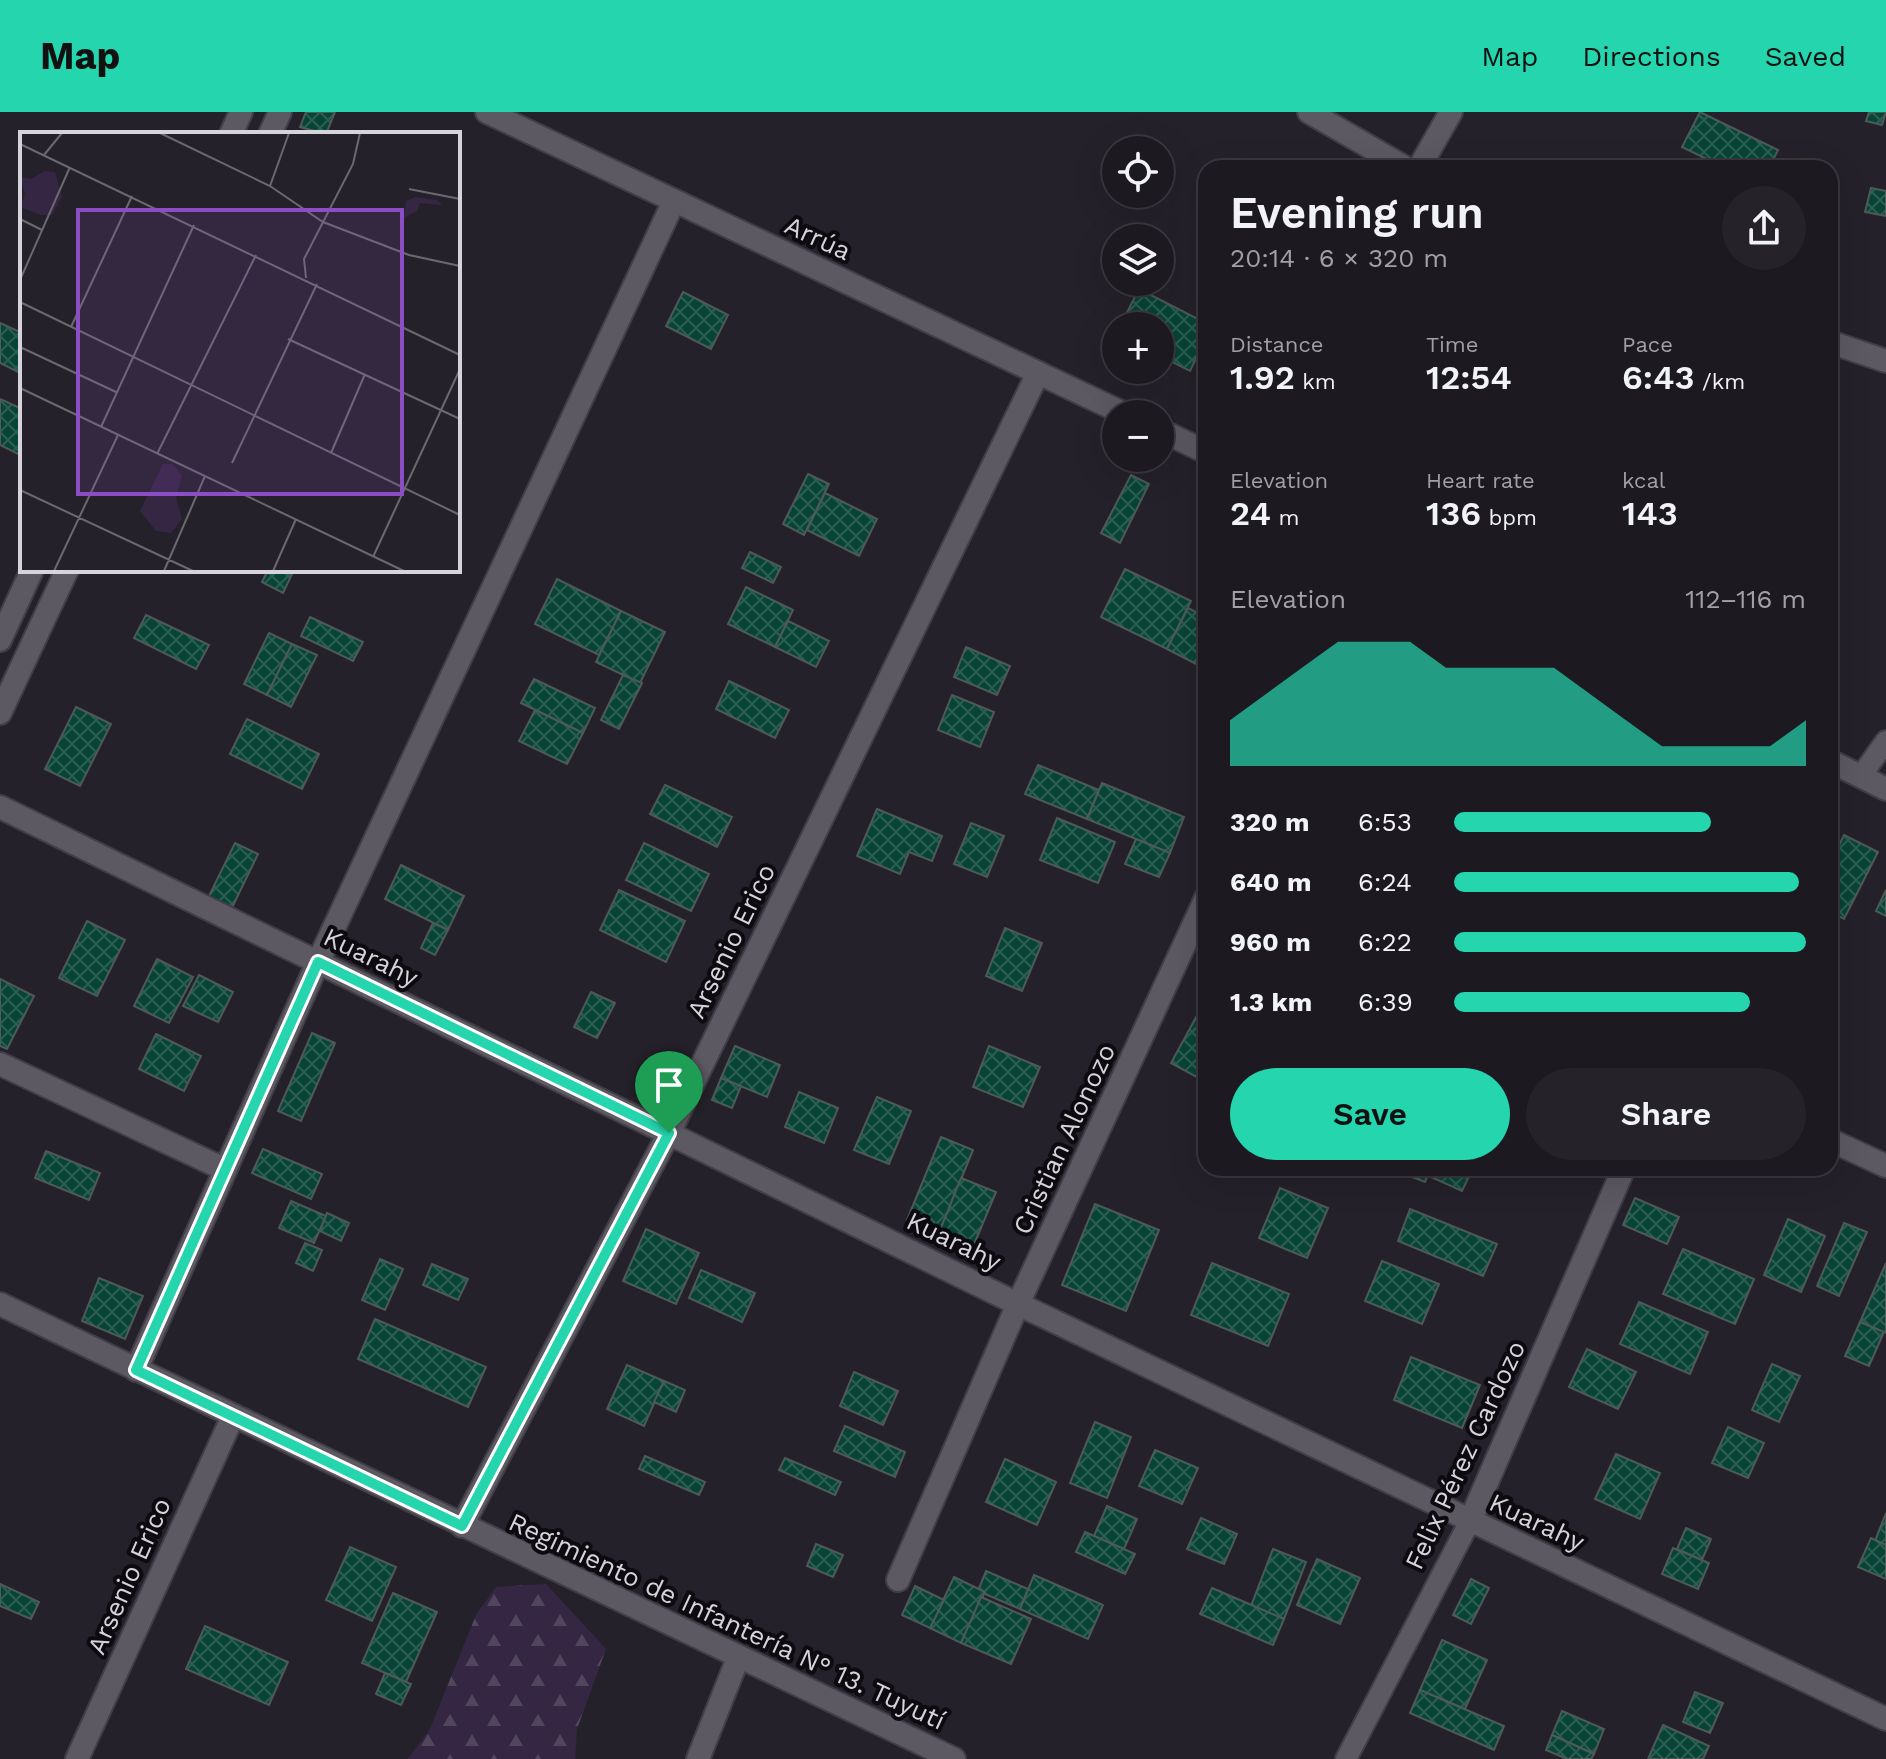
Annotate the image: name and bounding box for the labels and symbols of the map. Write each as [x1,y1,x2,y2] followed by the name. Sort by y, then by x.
[20,132,460,572] inset map
[780,210,856,266] street label: Arrúa
[681,859,781,1023] street label: Arsenio Erico
[319,921,424,993] street label: Kuarahy
[1007,1039,1121,1239] street label: Cristian Alonozo
[635,1051,703,1133] pin
[902,1205,1007,1277] street label: Kuarahy
[1399,1336,1531,1574] street label: Felix Pérez Cardozo
[1485,1487,1590,1557] street label: Kuarahy
[81,1493,177,1659] street label: Arsenio Erico
[504,1506,950,1736] street label: Regimiento de Infantería N° 13. Tuyutí

